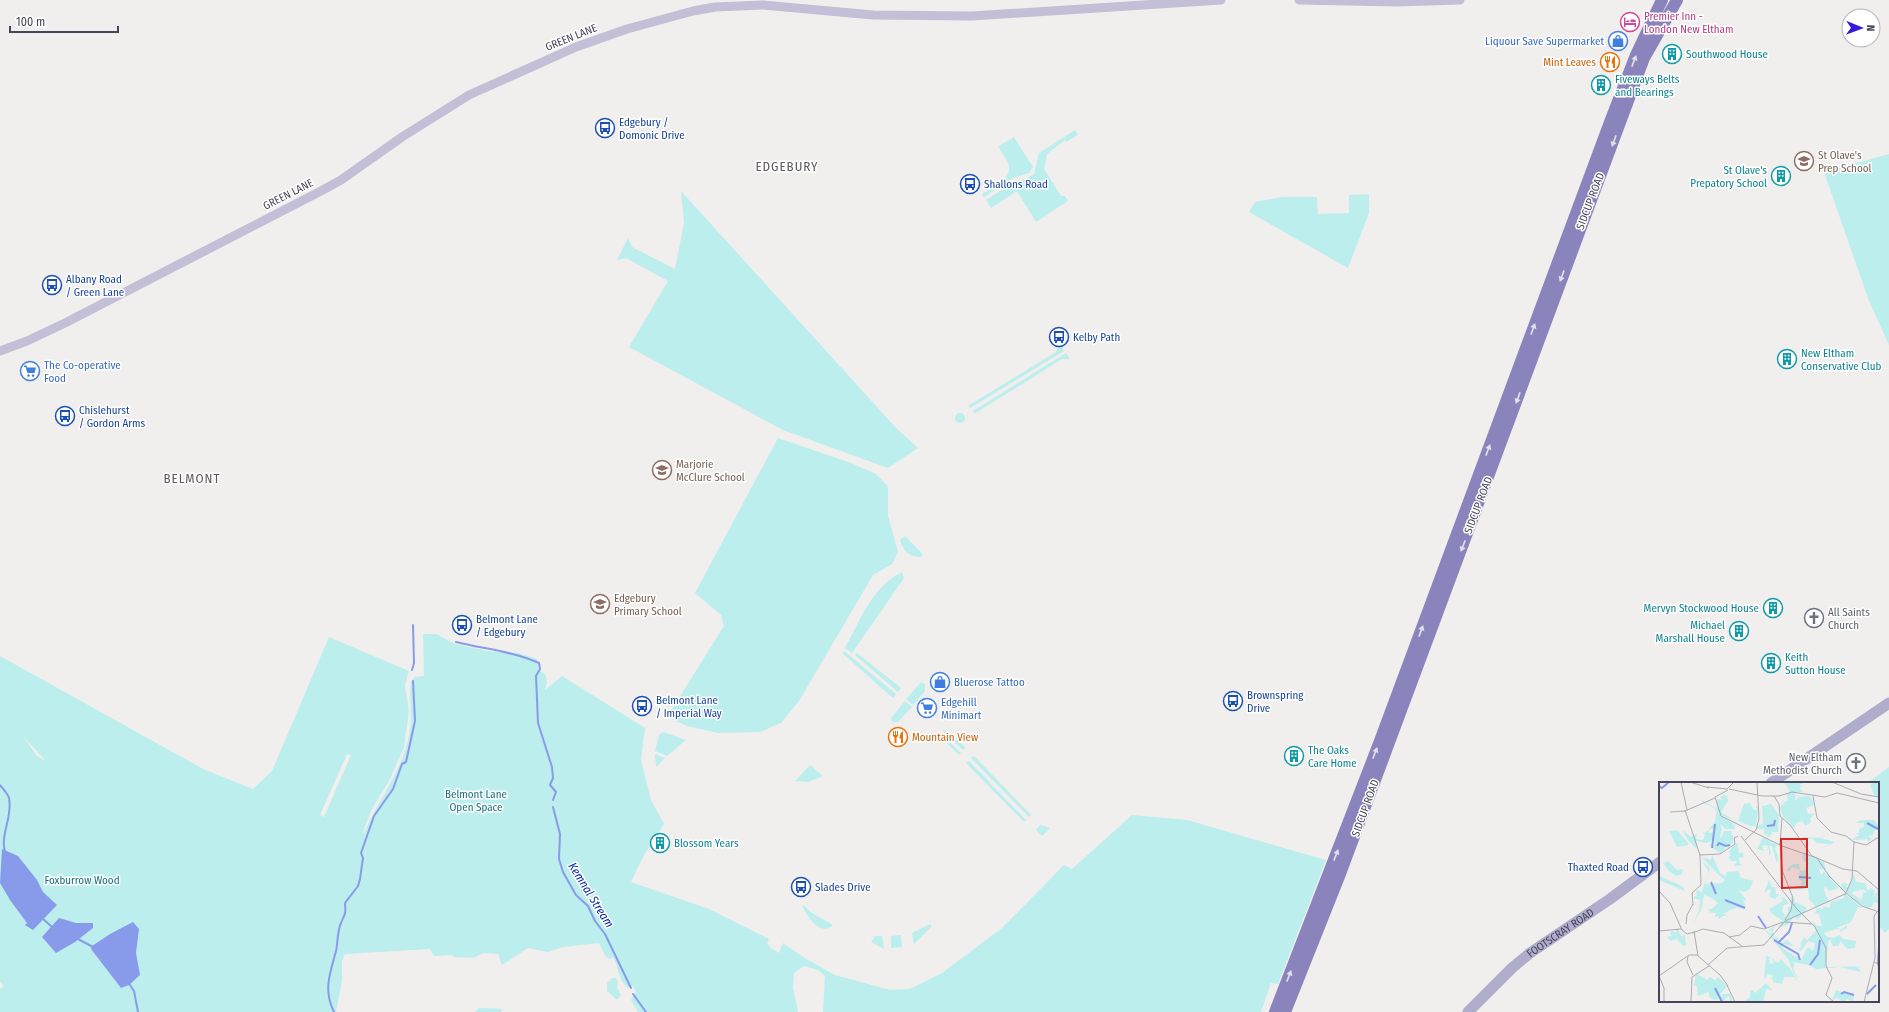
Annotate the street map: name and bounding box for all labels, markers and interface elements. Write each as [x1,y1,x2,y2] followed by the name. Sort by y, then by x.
[10,8,118,34] scale bar
[1841,8,1881,48] north arrow
[1644,10,1733,36] place label: Premier Inn - London New Eltham
[1619,11,1641,33] hotel icon: Premier Inn - London New Eltham
[16,15,45,29] text: 100 m
[544,21,599,54] street label: GREEN LANE
[1864,25,1877,32] text: N
[1607,30,1629,52] shop icon: Liquour Save Supermarket
[1485,35,1604,48] place label: Liquour Save Supermarket
[1661,43,1683,65] building icon: Southwood House
[1686,48,1768,61] place label: Southwood House
[1599,51,1621,73] restaurant icon: Mint Leaves
[1631,54,1637,66] one-way arrow
[1543,56,1596,69] place label: Mint Leaves
[1615,73,1680,99] place label: Fiveways Belts and Bearings
[1590,74,1612,96] building icon: Fiveways Belts and Bearings
[619,116,685,142] place label: Edgebury / Domonic Drive
[594,117,616,139] bus stop icon: Edgebury / Domonic Drive
[1610,136,1616,148] one-way arrow
[1818,149,1871,175] place label: St Olave's Prep School
[1793,150,1815,172] school or university icon: St Olave's Prep School
[755,159,819,174] district label: EDGEBURY
[1690,164,1767,190] place label: St Olave's Prepatory School
[1770,165,1792,187] building icon: St Olave's Prepatory School
[1574,171,1607,231] street label: SIDCUP ROAD
[959,173,981,195] bus stop icon: Shallons Road
[261,176,315,213] street label: GREEN LANE
[984,178,1048,191] place label: Shallons Road
[1559,270,1565,282] one-way arrow
[66,273,124,299] place label: Albany Road / Green Lane
[41,274,63,296] bus stop icon: Albany Road / Green Lane
[1531,322,1537,334] one-way arrow
[1048,326,1070,348] bus stop icon: Kelby Path
[1073,331,1120,344] place label: Kelby Path
[1801,347,1881,373] place label: New Eltham Conservative Club
[1776,348,1798,370] building icon: New Eltham Conservative Club
[44,359,121,385] place label: The Co-operative Food
[19,360,41,382] supermarket icon: The Co-operative Food
[1514,392,1520,404] one-way arrow
[79,404,146,430] place label: Chislehurst / Gordon Arms
[54,405,76,427] bus stop icon: Chislehurst / Gordon Arms
[1485,444,1491,456] one-way arrow
[676,458,745,484] place label: Marjorie McClure School
[651,459,673,481] school or university icon: Marjorie McClure School
[163,471,221,486] district label: BELMONT
[1462,475,1495,535] street label: SIDCUP ROAD
[1459,540,1465,552] one-way arrow
[614,592,682,618] place label: Edgebury Primary School
[589,593,611,615] school or university icon: Edgebury Primary School
[1762,597,1784,619] building icon: Mervyn Stockwood House
[1644,602,1759,615] place label: Mervyn Stockwood House
[1828,606,1870,632] place label: All Saints Church
[1803,607,1825,629] church icon: All Saints Church
[476,613,538,639] place label: Belmont Lane / Edgebury
[451,614,473,636] bus stop icon: Belmont Lane / Edgebury
[1656,619,1725,645] place label: Michael Marshall House
[1728,620,1750,642] building icon: Michael Marshall House
[1418,625,1424,637] one-way arrow
[1785,651,1846,677] place label: Keith Sutton House
[1760,652,1782,674] building icon: Keith Sutton House
[929,671,951,693] shop icon: Bluerose Tattoo
[954,676,1025,689] place label: Bluerose Tattoo
[1247,689,1304,715] place label: Brownspring Drive
[1222,690,1244,712] bus stop icon: Brownspring Drive
[656,694,722,720] place label: Belmont Lane / Imperial Way
[631,695,653,717] bus stop icon: Belmont Lane / Imperial Way
[941,696,982,722] place label: Edgehill Minimart
[916,697,938,719] supermarket icon: Edgehill Minimart
[887,726,909,748] restaurant icon: Mountain View
[912,731,978,744] place label: Mountain View
[1308,744,1357,770] place label: The Oaks Care Home
[1283,745,1305,767] building icon: The Oaks Care Home
[1373,746,1379,758] one-way arrow
[1763,751,1842,777] place label: New Eltham Methodist Church
[1845,752,1867,774] church icon: New Eltham Methodist Church
[1349,778,1382,839] street label: SIDCUP ROAD
[1659,782,1879,1002] inset map
[445,788,507,814] park label: Belmont Lane Open Space
[649,832,671,854] building icon: Blossom Years
[674,837,739,850] place label: Blossom Years
[1334,848,1340,860] one-way arrow
[1632,856,1654,878] bus stop icon: Thaxted Road
[565,860,617,930] water label: Kemnal Stream
[1568,861,1629,874] place label: Thaxted Road
[44,874,120,887] park label: Foxburrow Wood
[790,876,812,898] bus stop icon: Slades Drive
[815,881,871,894] place label: Slades Drive
[1524,906,1596,960] street label: FOOTSCRAY ROAD
[1287,969,1293,981] one-way arrow

